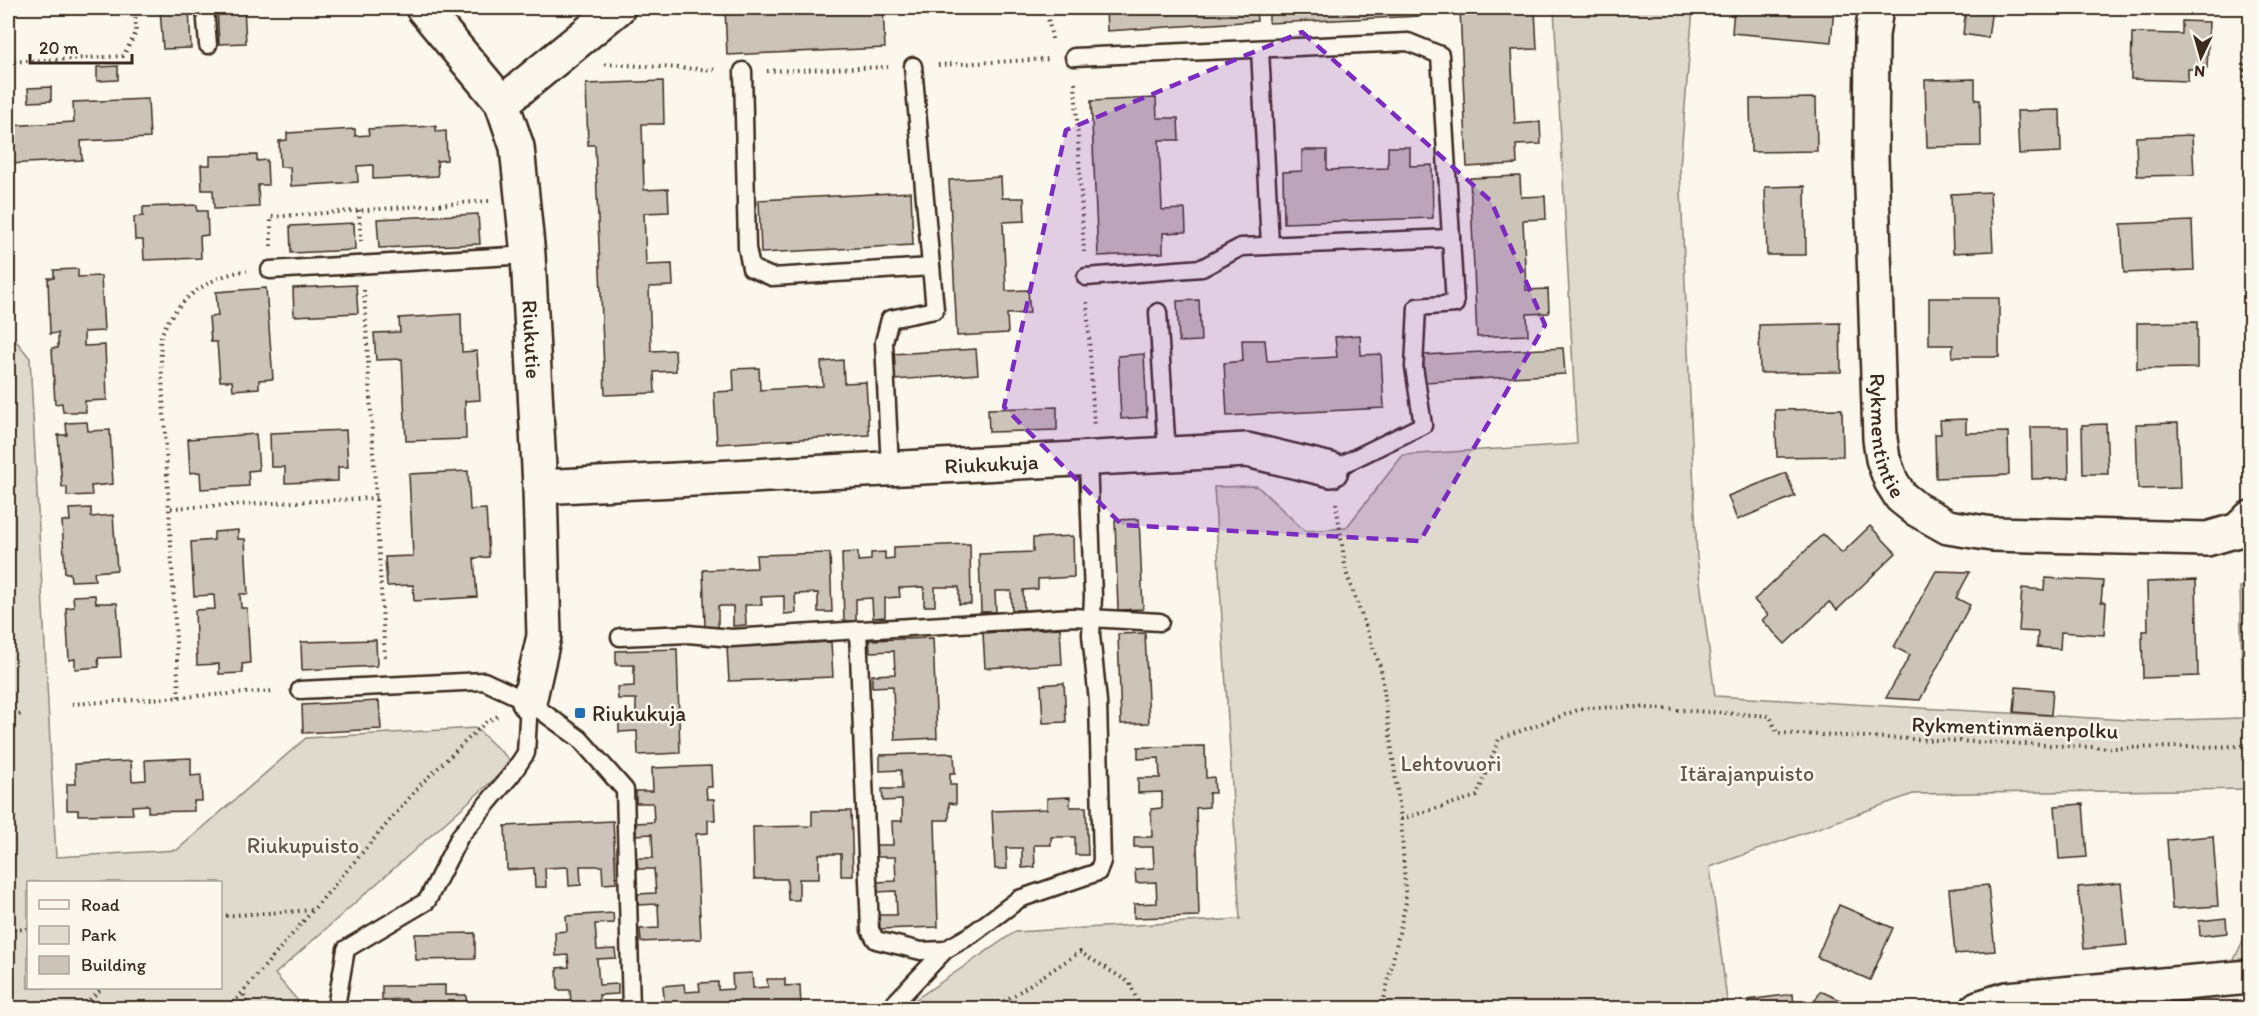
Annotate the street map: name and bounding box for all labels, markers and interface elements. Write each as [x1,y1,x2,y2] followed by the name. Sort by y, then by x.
[30,27,132,65] scale bar
[2171,27,2231,87] north arrow
[39,37,79,59] text: 20 m
[2194,62,2206,81] text: N
[516,299,547,379] street label: Riukutie
[1864,373,1911,503] street label: Rykmentintie
[944,448,1039,480] street label: Riukukuja
[592,700,686,727] place label: Riukukuja
[573,706,587,720] marker: Riukukuja
[1911,710,2119,745] street label: Rykmentinmäenpolku
[1401,750,1501,777] park label: Lehtovuori
[1680,760,1814,787] park label: Itärajanpuisto
[247,832,359,859] park label: Riukupuisto
[27,881,222,989] legend
[81,894,120,916] text: Road
[81,924,116,946] text: Park
[81,954,147,976] text: Building

